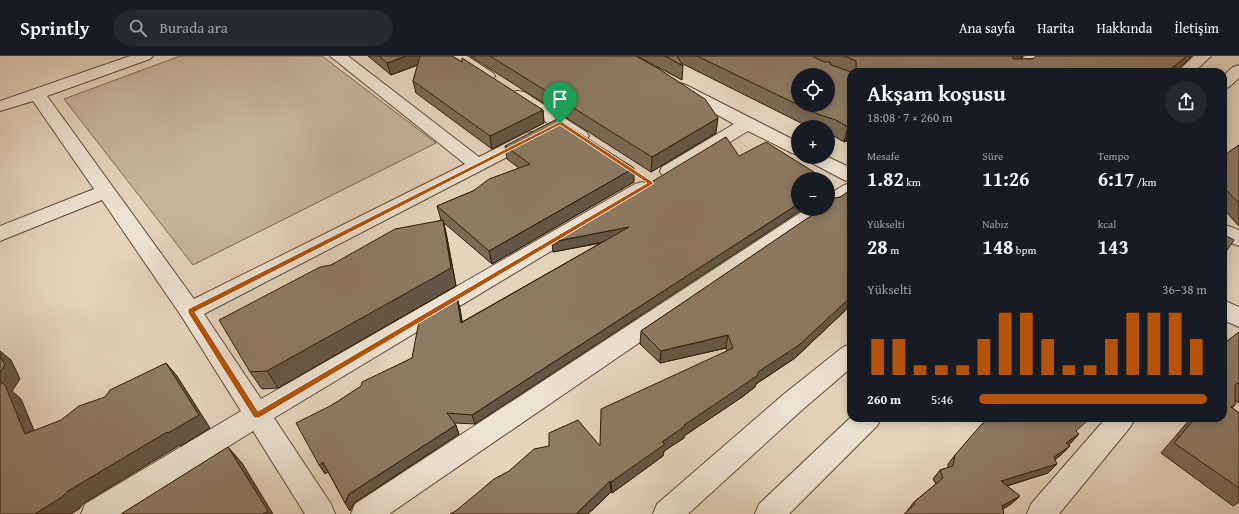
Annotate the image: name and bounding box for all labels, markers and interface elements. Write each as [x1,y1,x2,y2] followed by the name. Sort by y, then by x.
[113,10,393,46] search box
[20,14,89,42] text: Sprintly
[127,17,149,39] icon: search
[159,17,228,38] text: Burada ara
[959,18,1015,38] text: Ana sayfa
[1037,18,1074,38] text: Harita
[1096,18,1152,38] text: Hakkında
[1174,18,1219,38] text: İletişim
[791,68,835,216] map controls
[791,68,835,112] button: locate
[867,77,1006,109] text: Akşam koşusu
[1165,81,1207,123] button: share
[543,82,577,123] pin
[549,88,571,110] icon: arrive
[867,108,953,127] text: 18:08 · 7 × 260 m
[791,120,835,164] button: +
[867,148,899,164] text: Mesafe
[982,148,1003,164] text: Süre
[1098,148,1129,164] text: Tempo
[867,164,904,193] text: 1.82
[982,164,1029,193] text: 11:26
[1098,164,1134,193] text: 6:17
[791,172,835,216] button: −
[904,174,921,190] text: km
[1134,174,1157,190] text: /km
[867,216,905,232] text: Yükselti
[982,216,1008,232] text: Nabız
[1098,216,1116,232] text: kcal
[867,232,888,261] text: 28
[982,232,1013,261] text: 148
[1098,232,1129,261] text: 143
[888,242,899,258] text: m
[1013,242,1036,258] text: bpm
[867,280,912,299] text: Yükselti
[1162,280,1207,299] text: 36–38 m
[867,390,901,409] text: 260 m
[931,390,953,409] text: 5:46

